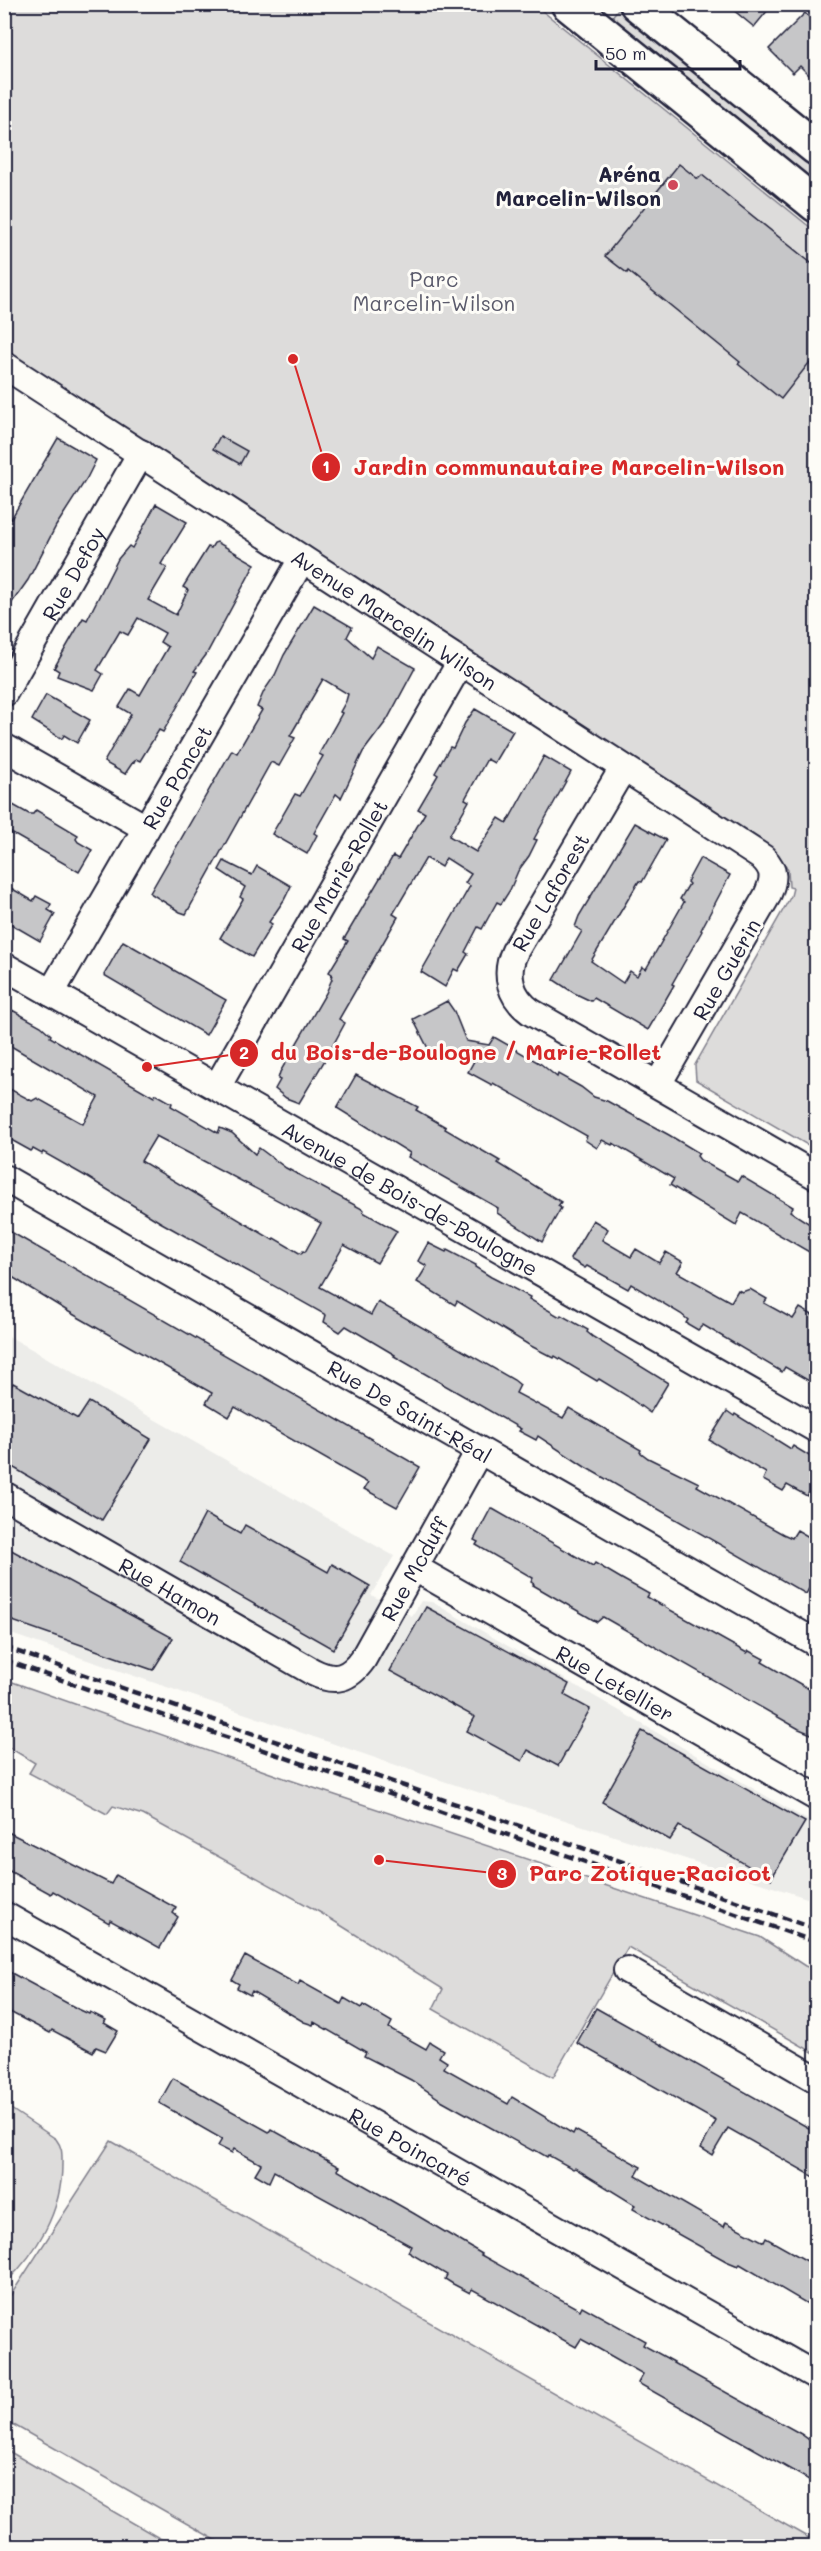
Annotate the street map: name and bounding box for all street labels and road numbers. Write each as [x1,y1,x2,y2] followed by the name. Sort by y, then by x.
[35,521,110,625] street label: Rue Defoy
[287,542,503,695] street label: Avenue Marcelin Wilson
[135,720,217,834] street label: Rue Poncet
[284,794,393,957] street label: Rue Marie-Rollet
[505,828,595,956] street label: Rue Laforest
[686,913,766,1025] street label: Rue Guérin
[278,1114,543,1281] street label: Avenue de Bois-de-Boulogne
[323,1353,497,1468] street label: Rue De Saint-Réal
[374,1511,454,1625] street label: Rue Mcduff
[115,1550,227,1630] street label: Rue Hamon
[552,1638,679,1727] street label: Rue Letellier
[345,2100,477,2192] street label: Rue Poincaré

